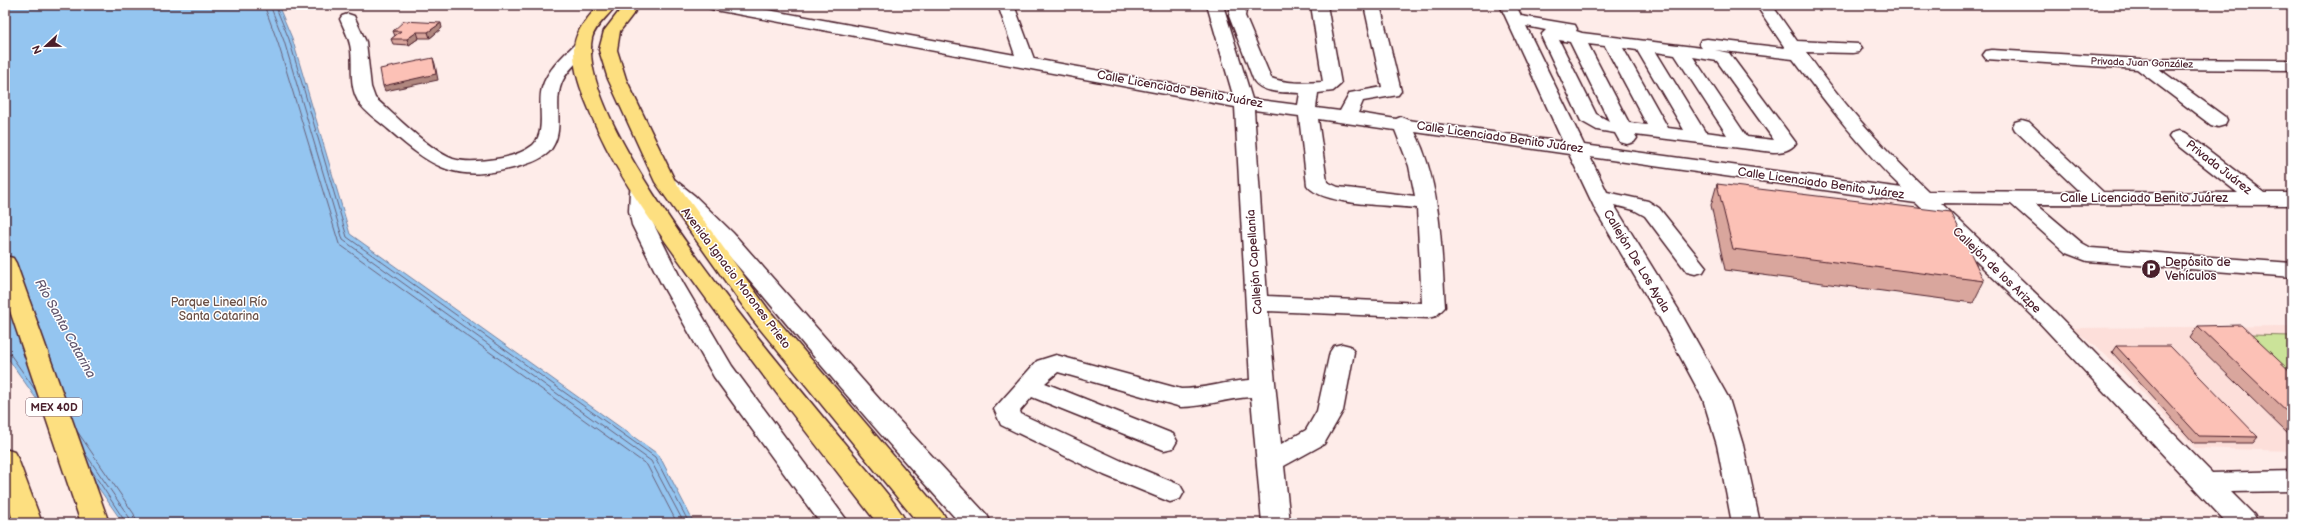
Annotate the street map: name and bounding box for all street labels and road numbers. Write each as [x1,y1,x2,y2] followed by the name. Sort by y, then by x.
[2090,55,2194,71] street label: Privada Juan González
[1096,68,1264,112] street label: Calle Licenciado Benito Juárez
[1416,118,1584,157] street label: Calle Licenciado Benito Juárez
[2183,137,2255,198] street label: Privada Juárez
[1737,164,1905,203] street label: Calle Licenciado Benito Juárez
[2060,191,2228,206] street label: Calle Licenciado Benito Juárez
[678,205,794,352] street label: Avenida Ignacio Morones Prieto
[1600,207,1673,316] street label: Callejón De Los Ayala
[1243,209,1266,315] street label: Callejón Capellanía
[1949,224,2044,317] street label: Callejón de los Arizpe
[26,398,82,416] road number: MEX 40D

